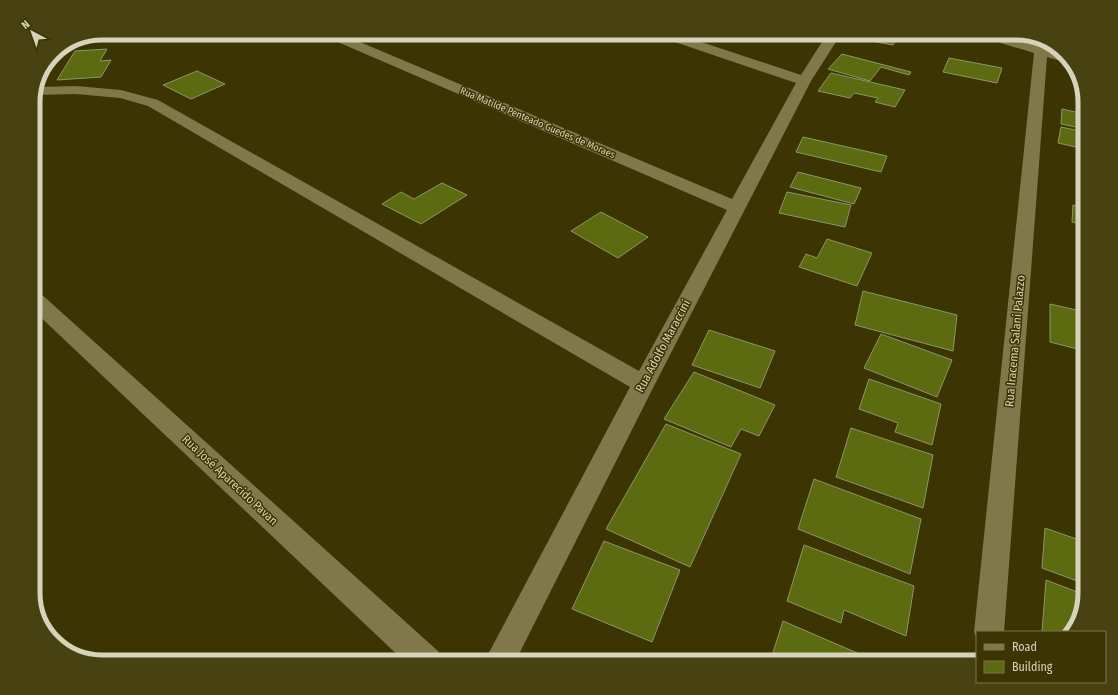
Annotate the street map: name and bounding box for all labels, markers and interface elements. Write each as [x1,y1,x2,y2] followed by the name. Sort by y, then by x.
[12,12,52,52] north arrow
[19,18,33,32] text: N
[458,85,617,161] street label: Rua Matilde Penteado Guedes de Moraes
[1002,275,1028,407] street label: Rua Iracema Salani Palazzo
[633,297,693,395] street label: Rua Adolfo Maraccini
[179,432,281,528] street label: Rua José Aparecido Pavan
[976,631,1106,683] legend
[1012,640,1037,654] text: Road
[1012,660,1053,674] text: Building

